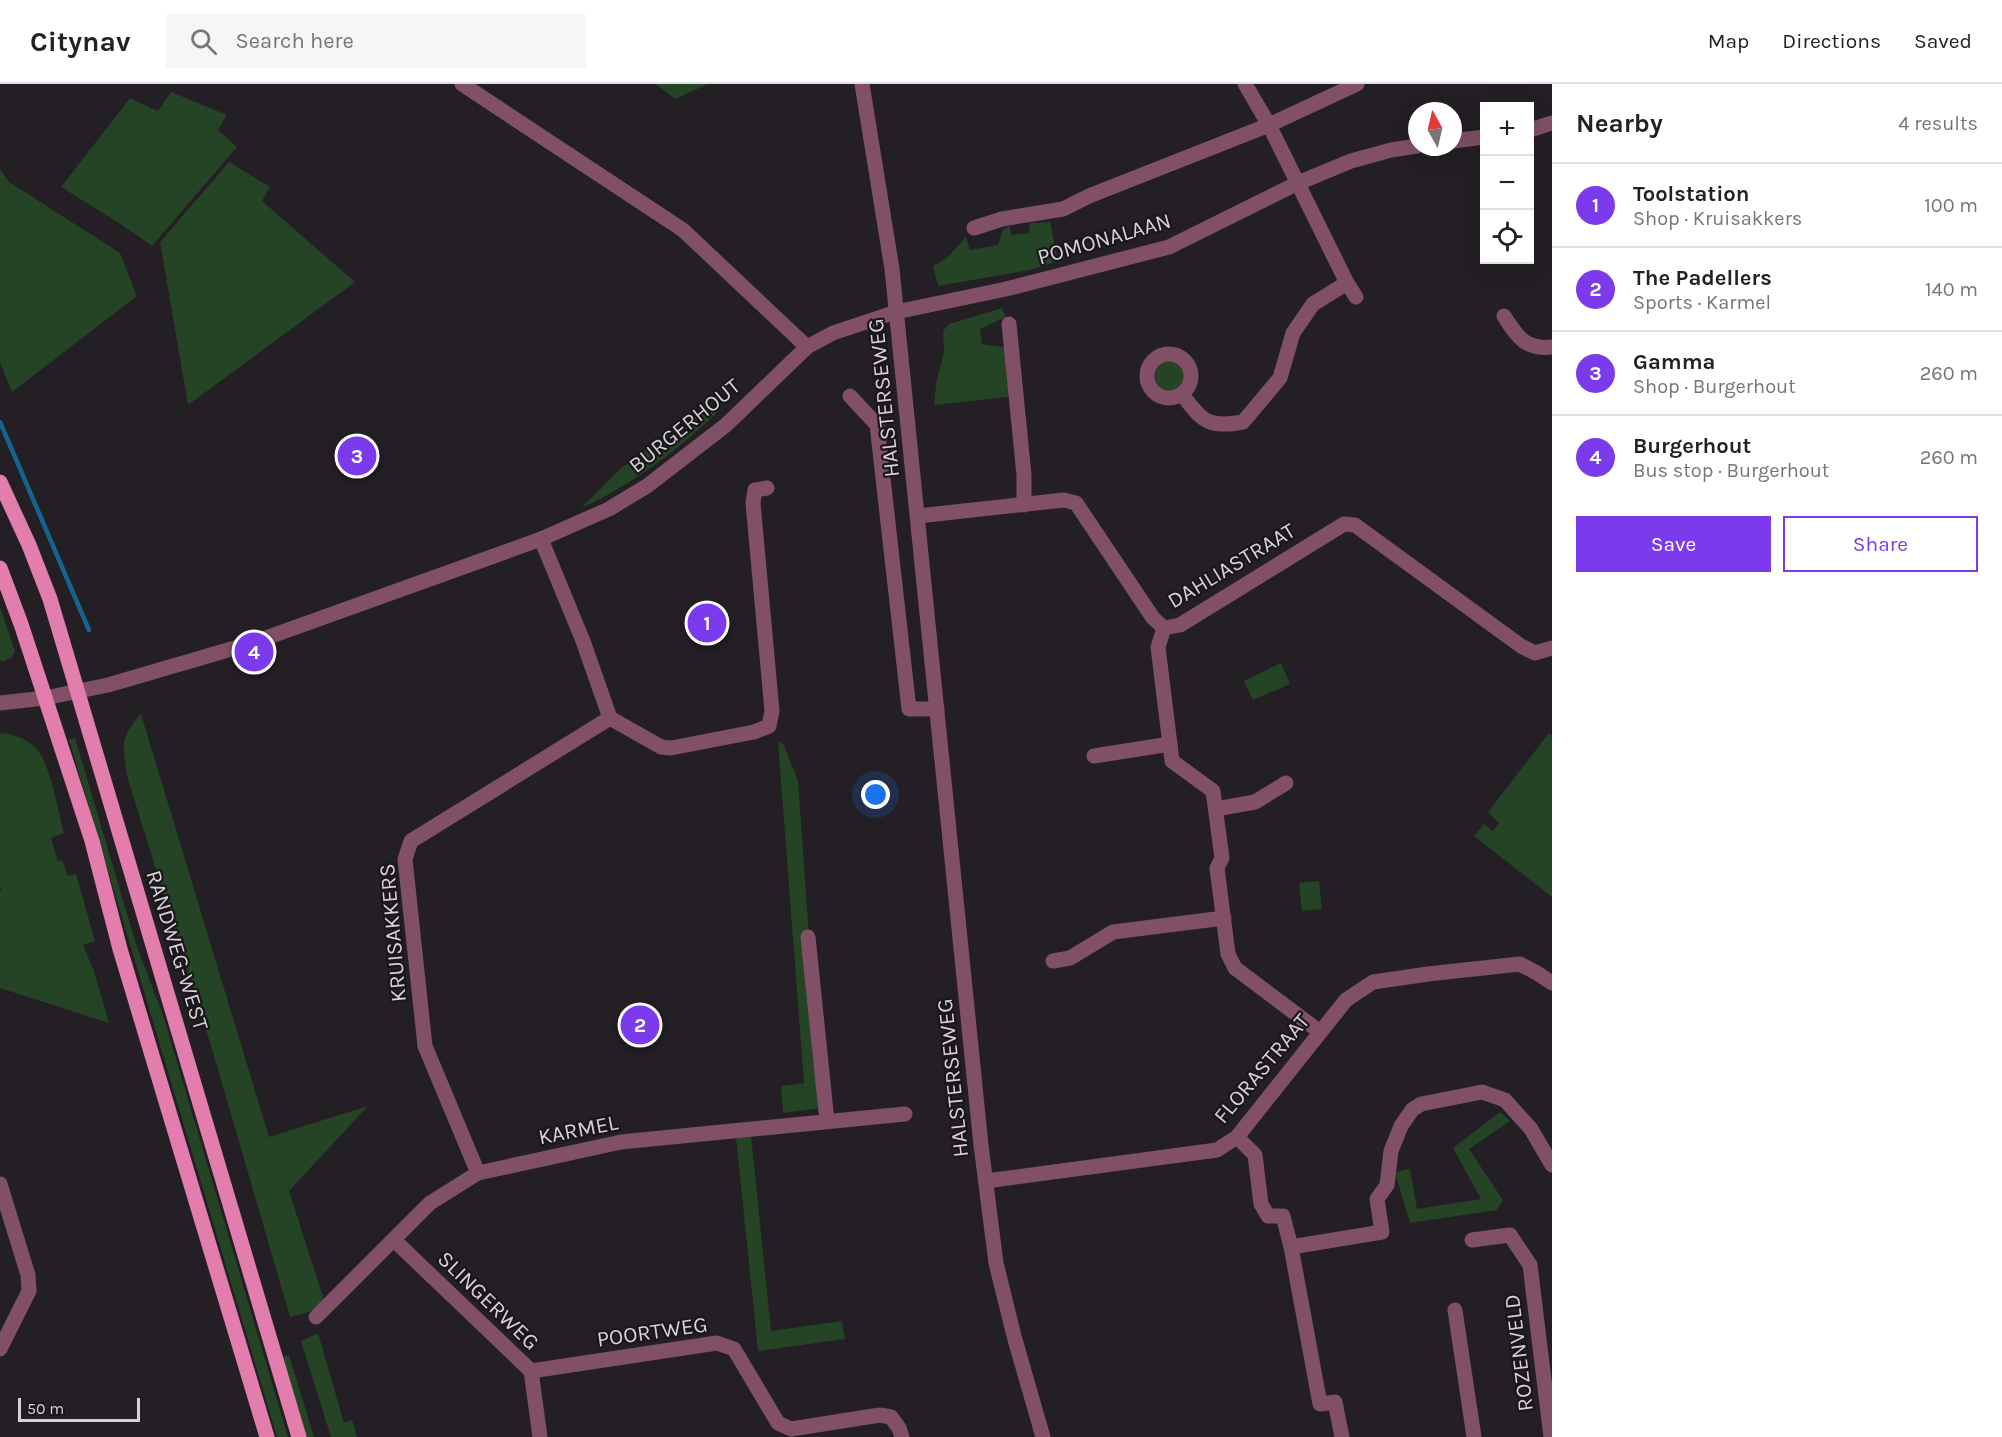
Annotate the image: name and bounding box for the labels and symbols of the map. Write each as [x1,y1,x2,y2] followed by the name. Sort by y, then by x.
[1408,102,1462,156] north arrow
[1035,208,1174,270] street label: POMONALAAN
[863,317,905,479] street label: HALSTERSEWEG
[624,373,746,479] street label: BURGERHOUT
[338,434,376,478] pin: 3
[1163,518,1300,614] street label: DAHLIASTRAAT
[688,600,726,646] pin: 1
[234,630,274,674] pin: 4
[861,780,890,809] your location
[374,862,412,1003] street label: KRUISAKKERS
[140,867,214,1033] street label: RANDWEG-WEST
[932,997,974,1159] street label: HALSTERSEWEG
[620,1002,660,1048] pin: 2
[1208,1008,1315,1129] street label: FLORASTRAAT
[536,1109,621,1150] street label: KARMEL
[432,1246,544,1356] street label: SLINGERWEG
[1499,1293,1539,1413] street label: ROZENVELD
[595,1311,709,1353] street label: POORTWEG
[18,1395,140,1422] scale bar

